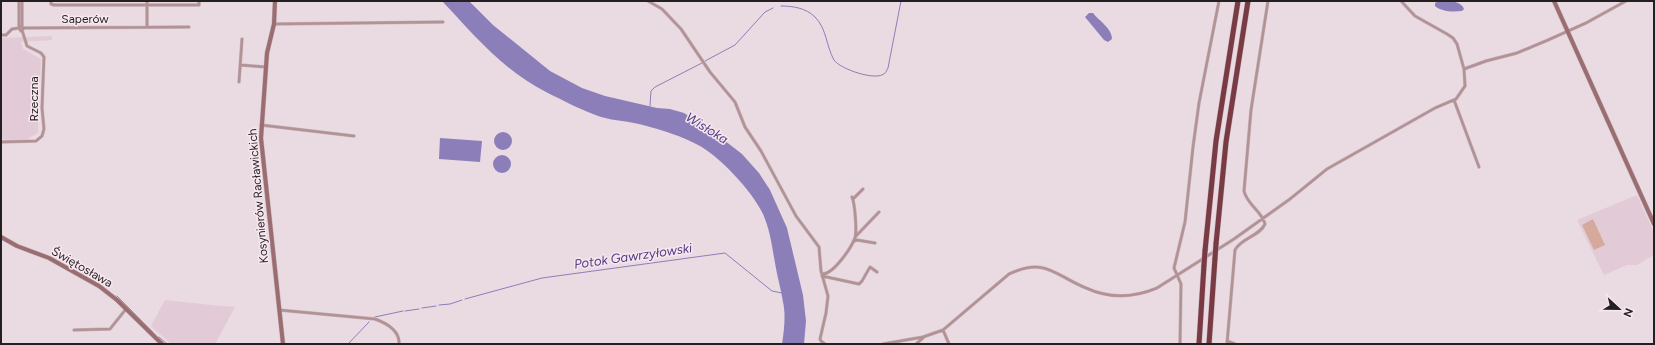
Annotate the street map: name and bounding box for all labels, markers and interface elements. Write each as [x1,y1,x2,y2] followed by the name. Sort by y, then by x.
[61,12,109,26] street label: Saperów
[27,76,41,122] street label: Rzeczna
[683,109,731,147] water label: Wisłoka
[245,128,271,264] street label: Kosynierów Racławickich
[573,240,694,272] water label: Potok Gawrzyłowski
[49,244,115,290] street label: Świętosława
[1599,289,1639,329] north arrow
[1620,306,1635,319] text: N

